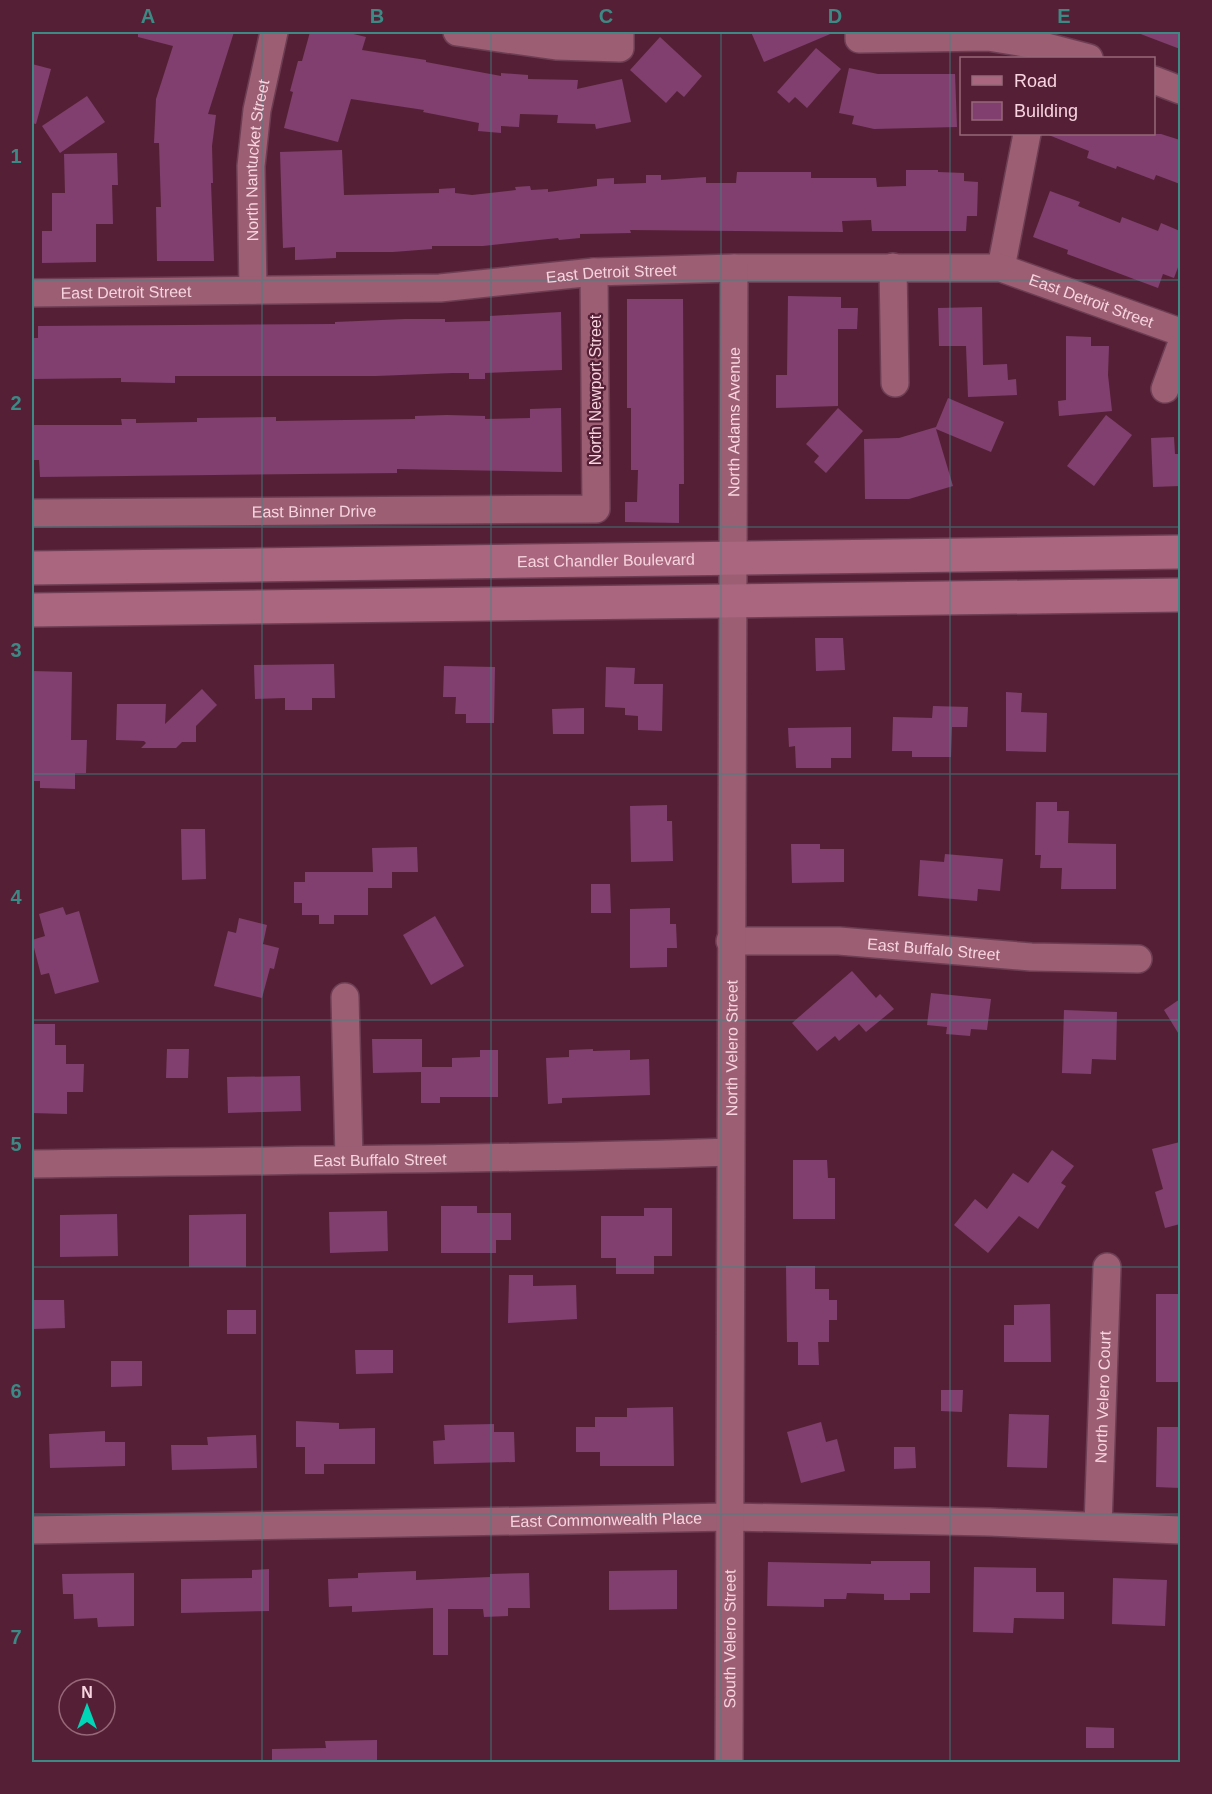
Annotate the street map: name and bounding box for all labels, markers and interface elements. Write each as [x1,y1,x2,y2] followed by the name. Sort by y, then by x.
[141,5,155,27] text: A
[370,5,384,27] text: B
[599,5,613,27] text: C
[828,5,842,27] text: D
[1057,5,1071,27] text: E
[960,57,1155,135] legend
[1014,71,1057,91] text: Road
[242,77,272,242] street label: North Nantucket Street
[1014,101,1078,121] text: Building
[10,145,22,167] text: 1
[545,261,677,285] street label: East Detroit Street
[1027,270,1156,331] street label: East Detroit Street
[60,283,192,301] street label: East Detroit Street
[587,314,604,465] street label: North Newport Street
[725,347,742,497] street label: North Adams Avenue
[10,392,22,414] text: 2
[252,502,376,520] street label: East Binner Drive
[517,550,695,570] street label: East Chandler Boulevard
[10,639,22,661] text: 3
[10,886,22,908] text: 4
[867,935,1001,963] street label: East Buffalo Street
[723,979,740,1116] street label: North Velero Street
[10,1133,22,1155] text: 5
[313,1150,447,1169] street label: East Buffalo Street
[1092,1330,1113,1464] street label: North Velero Court
[10,1380,22,1402] text: 6
[510,1509,702,1530] street label: East Commonwealth Place
[721,1569,738,1708] street label: South Velero Street
[10,1626,22,1648] text: 7
[57,1677,117,1737] north arrow
[81,1684,93,1701] text: N

